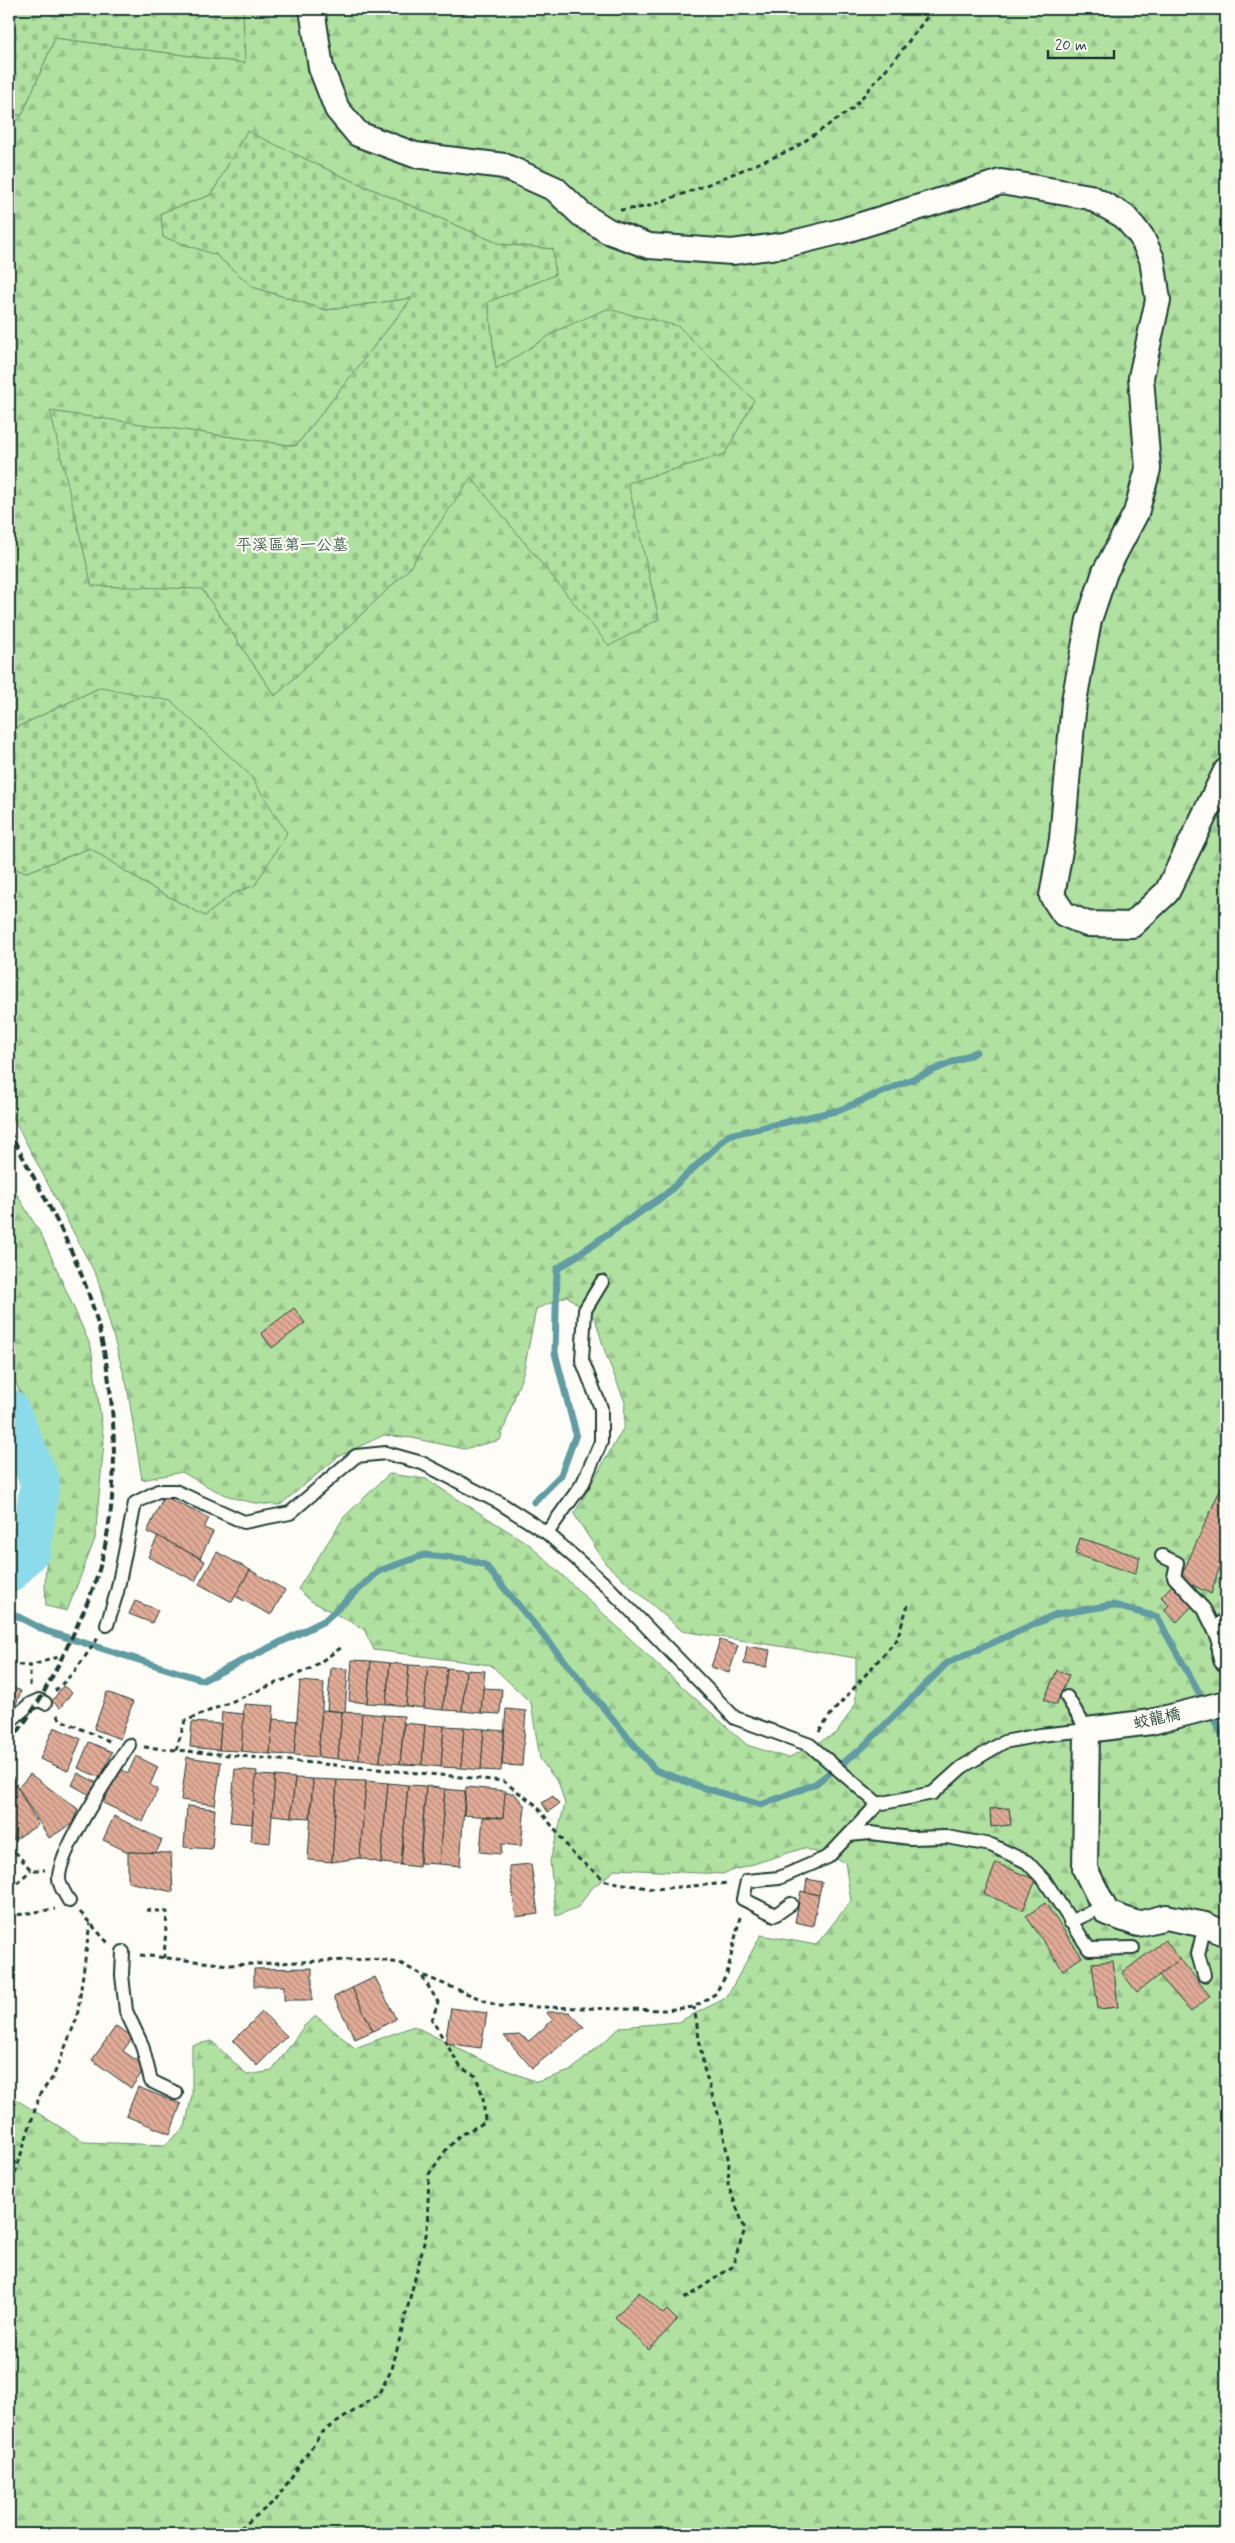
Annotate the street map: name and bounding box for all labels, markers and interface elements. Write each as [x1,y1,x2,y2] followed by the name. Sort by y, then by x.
[1048,28,1114,60] scale bar
[1055,36,1087,56] text: 20 m
[236,535,348,556] park label: 平溪區第一公墓
[1131,1704,1183,1734] street label: 蛟龍橋

